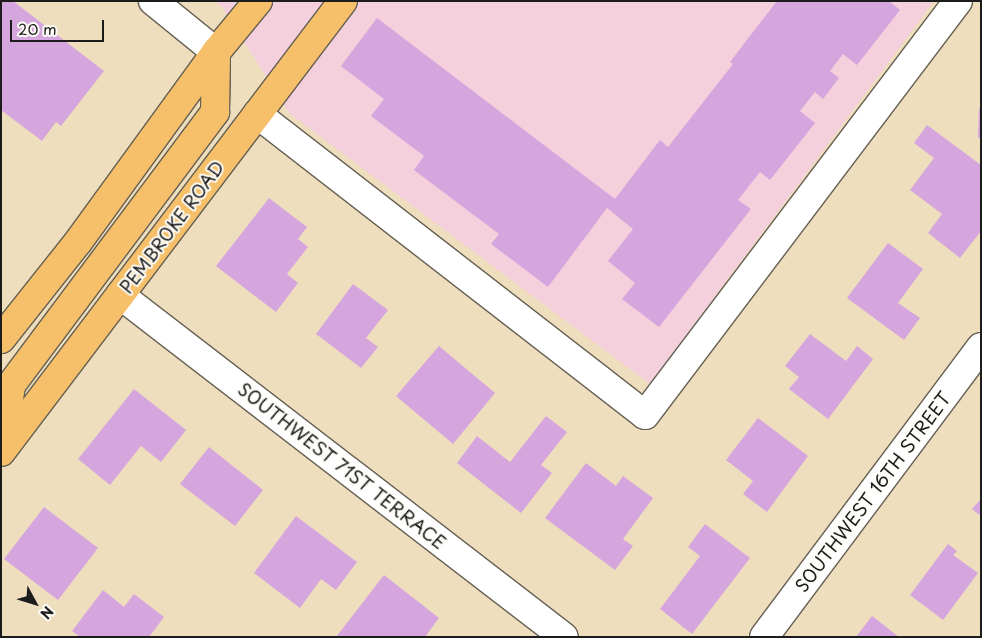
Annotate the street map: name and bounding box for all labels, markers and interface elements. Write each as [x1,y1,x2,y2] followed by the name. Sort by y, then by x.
[12,10,106,42] scale bar
[18,17,57,40] text: 20 m
[114,156,230,298] street label: PEMBROKE ROAD
[234,378,450,554] street label: SOUTHWEST 71ST TERRACE
[791,388,955,596] street label: SOUTHWEST 16TH STREET
[10,578,60,628] north arrow
[35,602,59,624] text: N

